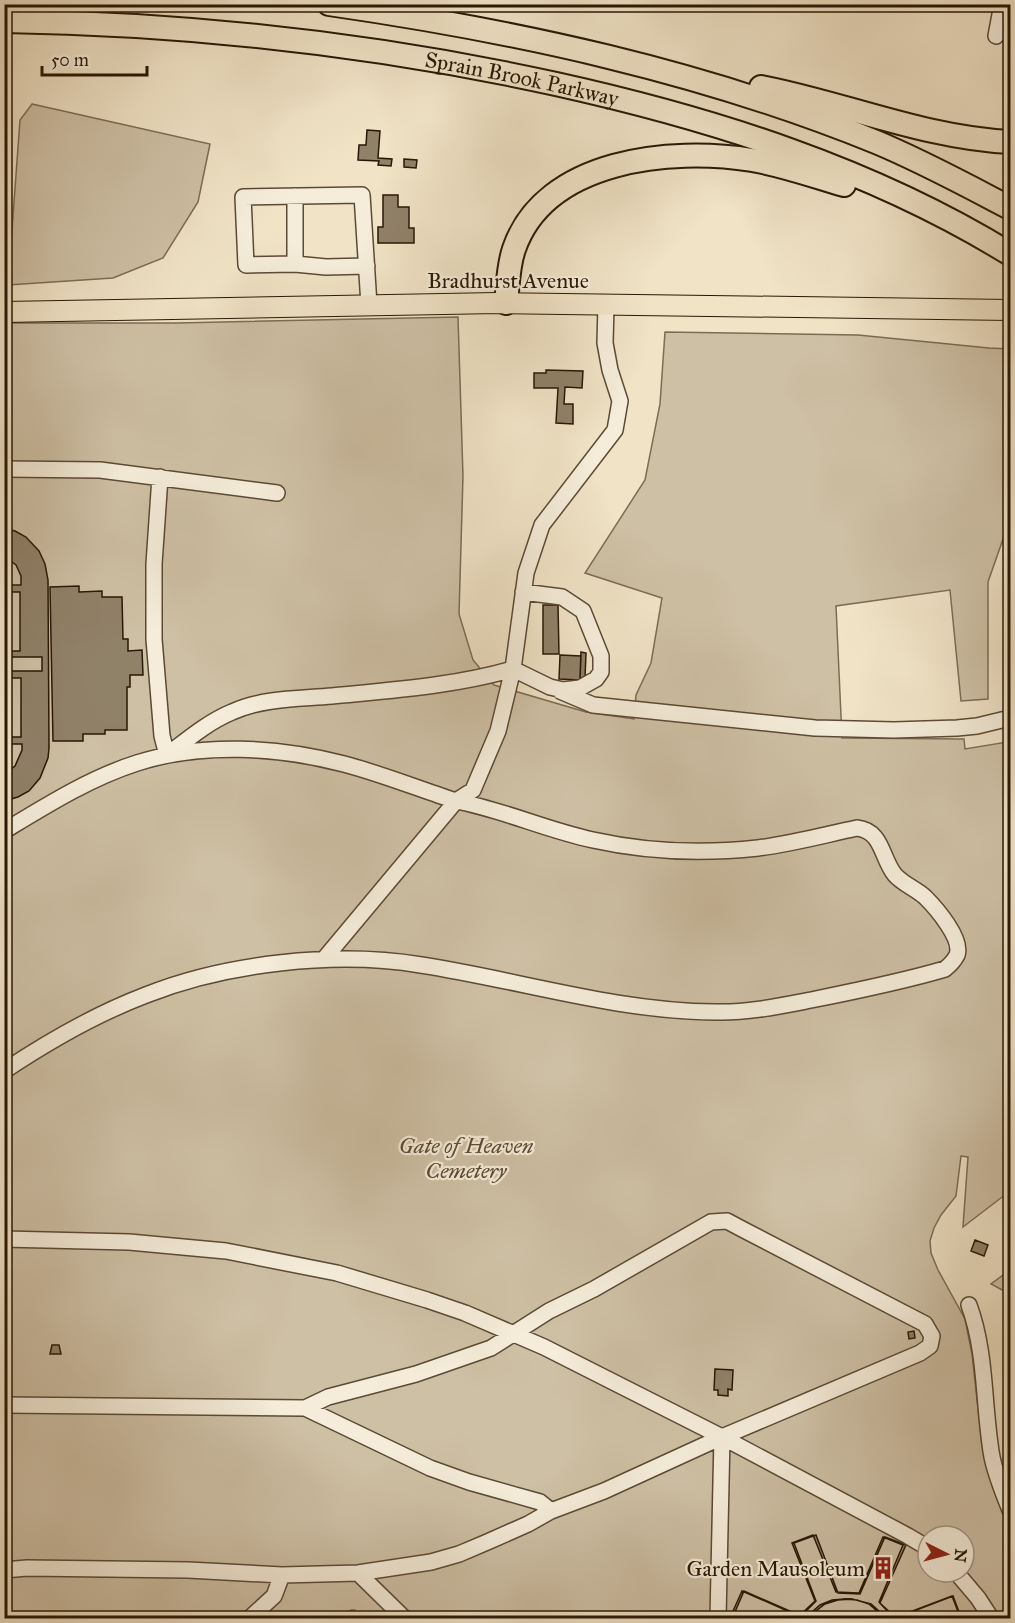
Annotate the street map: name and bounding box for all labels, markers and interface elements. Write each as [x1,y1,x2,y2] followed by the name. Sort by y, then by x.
[42,39,147,77] scale bar
[423,46,622,112] street label: Sprain Brook Parkway
[51,49,89,71] text: 50 m
[427,267,589,294] street label: Bradhurst Avenue
[399,1132,534,1184] park label: Gate of Heaven Cemetery
[916,1524,976,1584] north arrow
[950,1548,971,1564] text: N
[687,1555,866,1582] place label: Garden Mausoleum
[870,1555,896,1581] building icon: Garden Mausoleum

